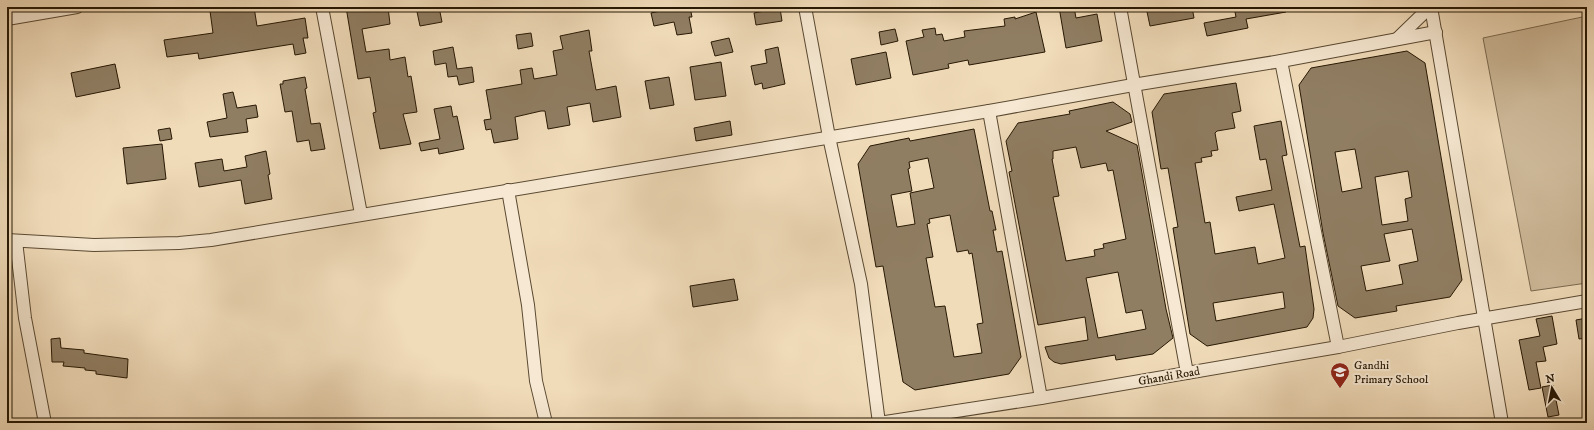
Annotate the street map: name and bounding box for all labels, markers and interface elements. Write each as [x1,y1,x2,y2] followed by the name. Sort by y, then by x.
[1354,358,1429,387] place label: Gandhi Primary School
[1329,361,1351,389] school or university icon: Gandhi Primary School
[1137,364,1201,389] street label: Ghandi Road
[1532,368,1572,408] north arrow
[1545,371,1556,387] text: N

